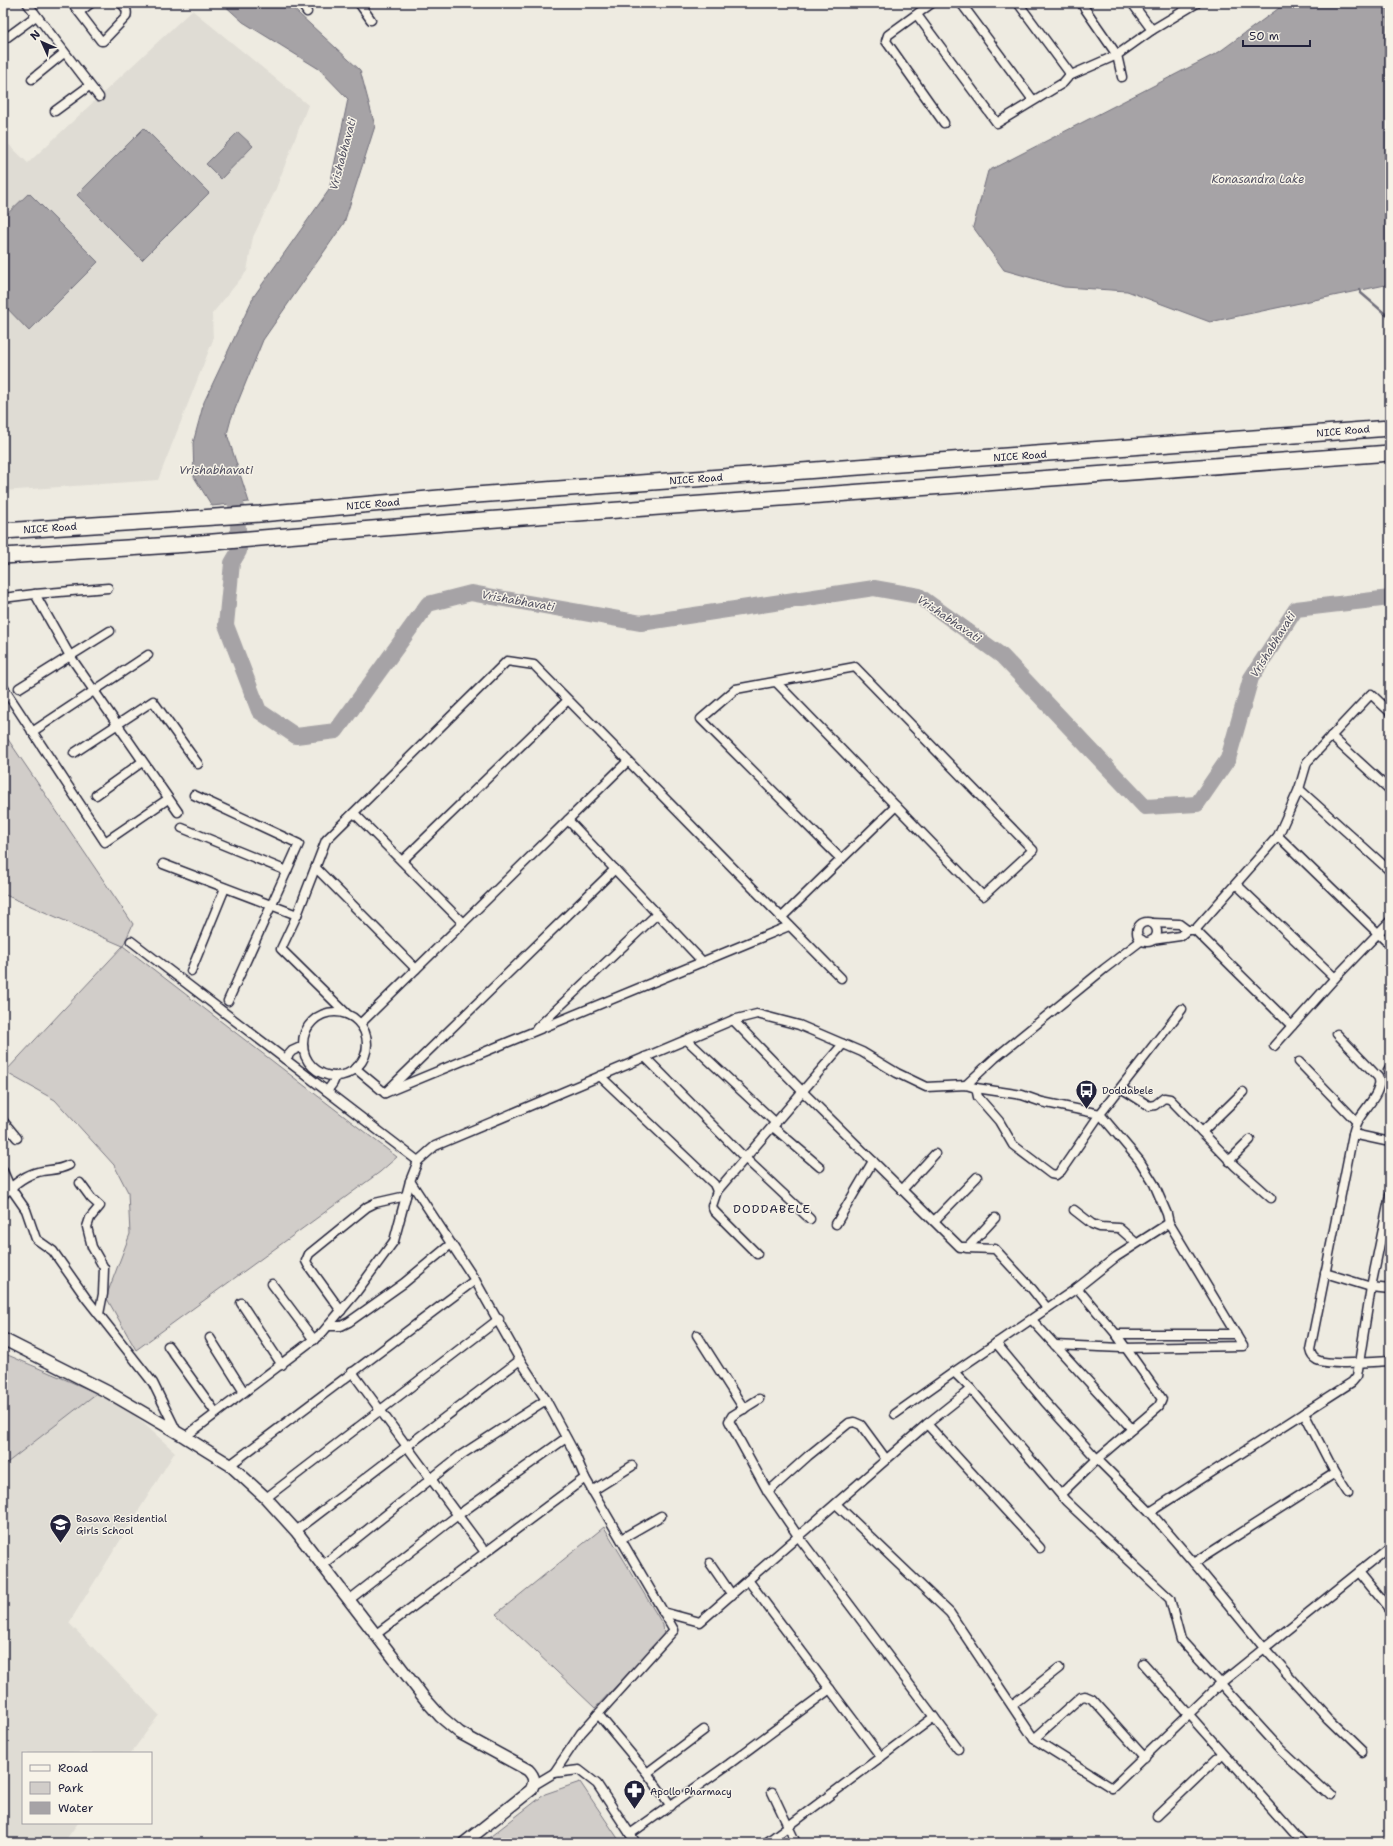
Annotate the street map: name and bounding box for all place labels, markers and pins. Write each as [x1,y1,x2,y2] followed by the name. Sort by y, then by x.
[1073,1077,1099,1110] bus stop icon: Doddabele
[1102,1084,1154,1097] place label: Doddabele
[47,1511,73,1544] school or university icon: Basava Residential Girls School
[76,1512,167,1537] place label: Basava Residential Girls School
[621,1778,647,1811] pharmacy icon: Apollo Pharmacy
[650,1785,732,1798] place label: Apollo Pharmacy

